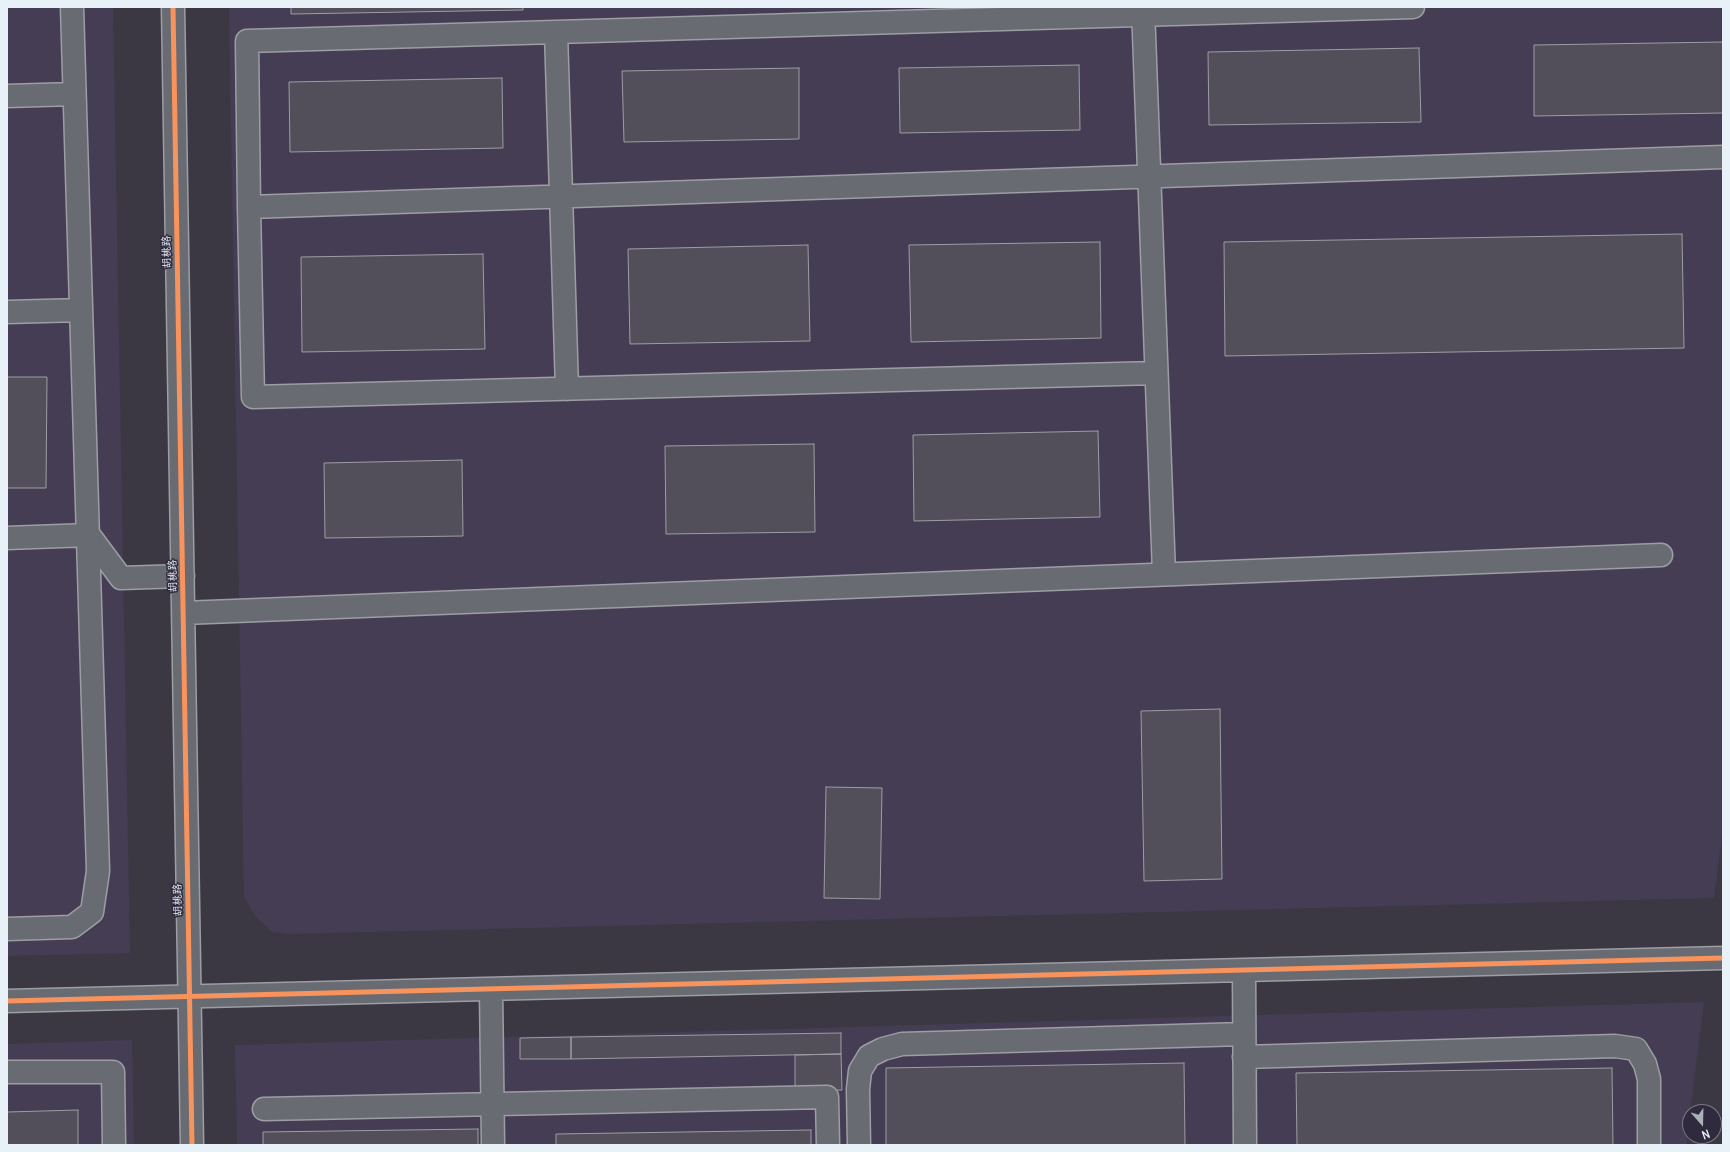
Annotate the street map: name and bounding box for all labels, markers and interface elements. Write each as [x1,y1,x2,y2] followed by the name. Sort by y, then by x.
[160,235,174,269] street label: 胡桃路
[166,559,180,593] street label: 胡桃路
[171,883,185,917] street label: 胡桃路
[1682,1104,1722,1144] north arrow
[1700,1126,1712,1142] text: N

